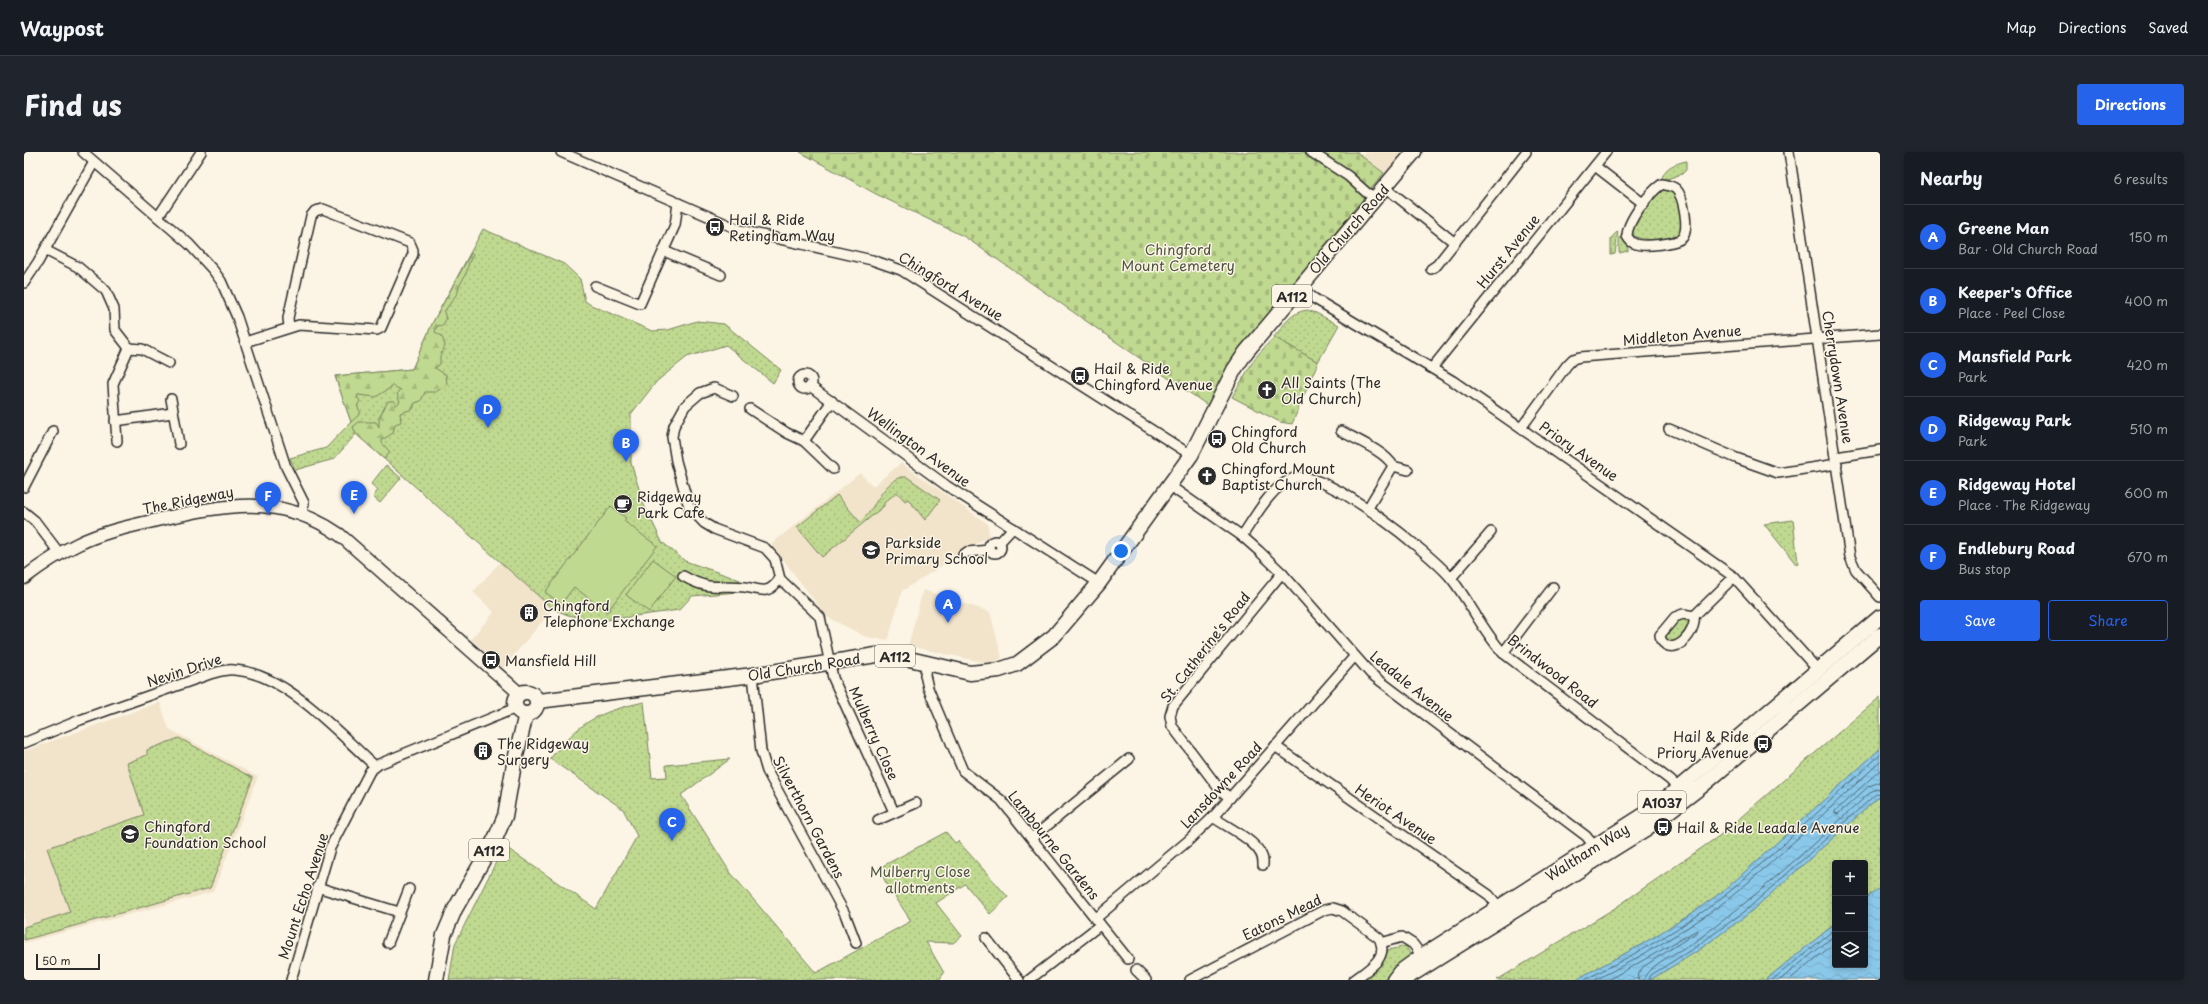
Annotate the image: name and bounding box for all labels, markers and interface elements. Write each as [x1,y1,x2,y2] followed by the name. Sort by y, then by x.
[20,14,104,42] text: Waypost
[2006,17,2036,38] text: Map
[2058,17,2126,38] text: Directions
[2148,17,2188,38] text: Saved
[24,83,122,126] text: Find us
[2077,84,2184,125] button: Directions
[1920,165,1982,191] text: Nearby
[2113,169,2168,188] text: 6 results
[1304,179,1394,279] street label: Old Church Road
[729,209,835,246] place label: Hail & Ride Retingham Way
[1472,209,1545,293] street label: Hurst Avenue
[704,216,726,238] bus stop icon: Hail & Ride Retingham Way
[1958,216,2049,239] text: Greene Man
[1928,227,1938,246] text: A
[2129,227,2168,246] text: 150 m
[1121,239,1235,276] park label: Chingford Mount Cemetery
[1958,239,2098,258] text: Bar · Old Church Road
[895,246,1008,326] street label: Chingford Avenue
[1958,280,2072,303] text: Keeper's Office
[1272,285,1312,307] road number: A112
[1929,291,1937,310] text: B
[2125,291,2168,310] text: 400 m
[1958,303,2065,322] text: Place · Peel Close
[1817,309,1859,445] street label: Cherrydown Avenue
[1622,319,1743,351] street label: Middleton Avenue
[1958,344,2072,367] text: Mansfield Park
[1928,355,1938,374] text: C
[2126,355,2168,374] text: 420 m
[1094,358,1213,395] place label: Hail & Ride Chingford Avenue
[1069,365,1091,387] bus stop icon: Hail & Ride Chingford Avenue
[1958,367,1987,386] text: Park
[1281,372,1381,409] place label: All Saints (The Old Church)
[1256,379,1278,401] church icon: All Saints (The Old Church)
[475,395,501,428] pin: D
[863,402,975,492] street label: Wellington Avenue
[1958,408,2072,431] text: Ridgeway Park
[1535,416,1623,486] street label: Priory Avenue
[1928,419,1938,438] text: D
[2129,419,2168,438] text: 510 m
[1231,421,1306,458] place label: Chingford Old Church
[1206,428,1228,450] bus stop icon: Chingford Old Church
[613,429,639,462] pin: B
[1958,431,1987,450] text: Park
[1221,458,1335,495] place label: Chingford Mount Baptist Church
[1196,465,1218,487] church icon: Chingford Mount Baptist Church
[1958,472,2075,495] text: Ridgeway Hotel
[141,481,235,519] street label: The Ridgeway
[341,481,367,514] pin: E
[255,482,281,515] pin: F
[1929,483,1937,502] text: E
[2124,483,2168,502] text: 600 m
[637,486,705,523] place label: Ridgeway Park Cafe
[612,493,634,515] cafe icon: Ridgeway Park Cafe
[1958,495,2090,514] text: Place · The Ridgeway
[885,532,988,569] place label: Parkside Primary School
[1958,536,2075,559] text: Endlebury Road
[860,539,882,561] school or university icon: Parkside Primary School
[1111,541,1131,561] your location
[1929,547,1937,566] text: F
[2127,547,2168,566] text: 670 m
[1958,559,2011,578] text: Bus stop
[1155,587,1255,707] street label: St. Catherine's Road
[935,590,961,623] pin: A
[543,595,675,632] place label: Chingford Telephone Exchange
[1920,600,2040,641] button: Save
[2048,600,2168,641] button: Share
[518,602,540,624] building icon: Chingford Telephone Exchange
[1503,629,1603,713] street label: Brindwood Road
[875,645,915,667] road number: A112
[1366,646,1459,727] street label: Leadale Avenue
[144,648,224,692] street label: Nevin Drive
[746,648,862,686] street label: Old Church Road
[480,649,502,671] bus stop icon: Mansfield Hill
[505,650,596,671] place label: Mansfield Hill
[844,683,904,783] street label: Mulberry Close
[1657,726,1749,763] place label: Hail & Ride Priory Avenue
[497,733,589,770] place label: The Ridgeway Surgery
[1752,733,1774,755] bus stop icon: Hail & Ride Priory Avenue
[1175,737,1267,833] street label: Lansdowne Road
[472,740,494,762] building icon: The Ridgeway Surgery
[768,752,850,882] street label: Silverthorn Gardens
[1351,779,1441,849] street label: Heriot Avenue
[1003,786,1105,904] street label: Lambourne Gardens
[1638,791,1686,813] road number: A1037
[659,808,685,841] pin: C
[144,816,267,853] place label: Chingford Foundation School
[1652,816,1674,838] bus stop icon: Hail & Ride Leadale Avenue
[1677,817,1859,838] place label: Hail & Ride Leadale Avenue
[1541,818,1633,886] street label: Waltham Way
[119,823,141,845] school or university icon: Chingford Foundation School
[273,830,334,962] street label: Mount Echo Avenue
[469,839,509,861] road number: A112
[1832,860,1868,968] map controls
[1832,860,1868,896] button: +
[870,861,970,898] park label: Mulberry Close allotments
[1239,889,1325,945] street label: Eatons Mead
[1832,896,1868,932] button: −
[1832,932,1868,968] button: layers
[36,952,100,971] scale bar
[42,952,71,969] text: 50 m

